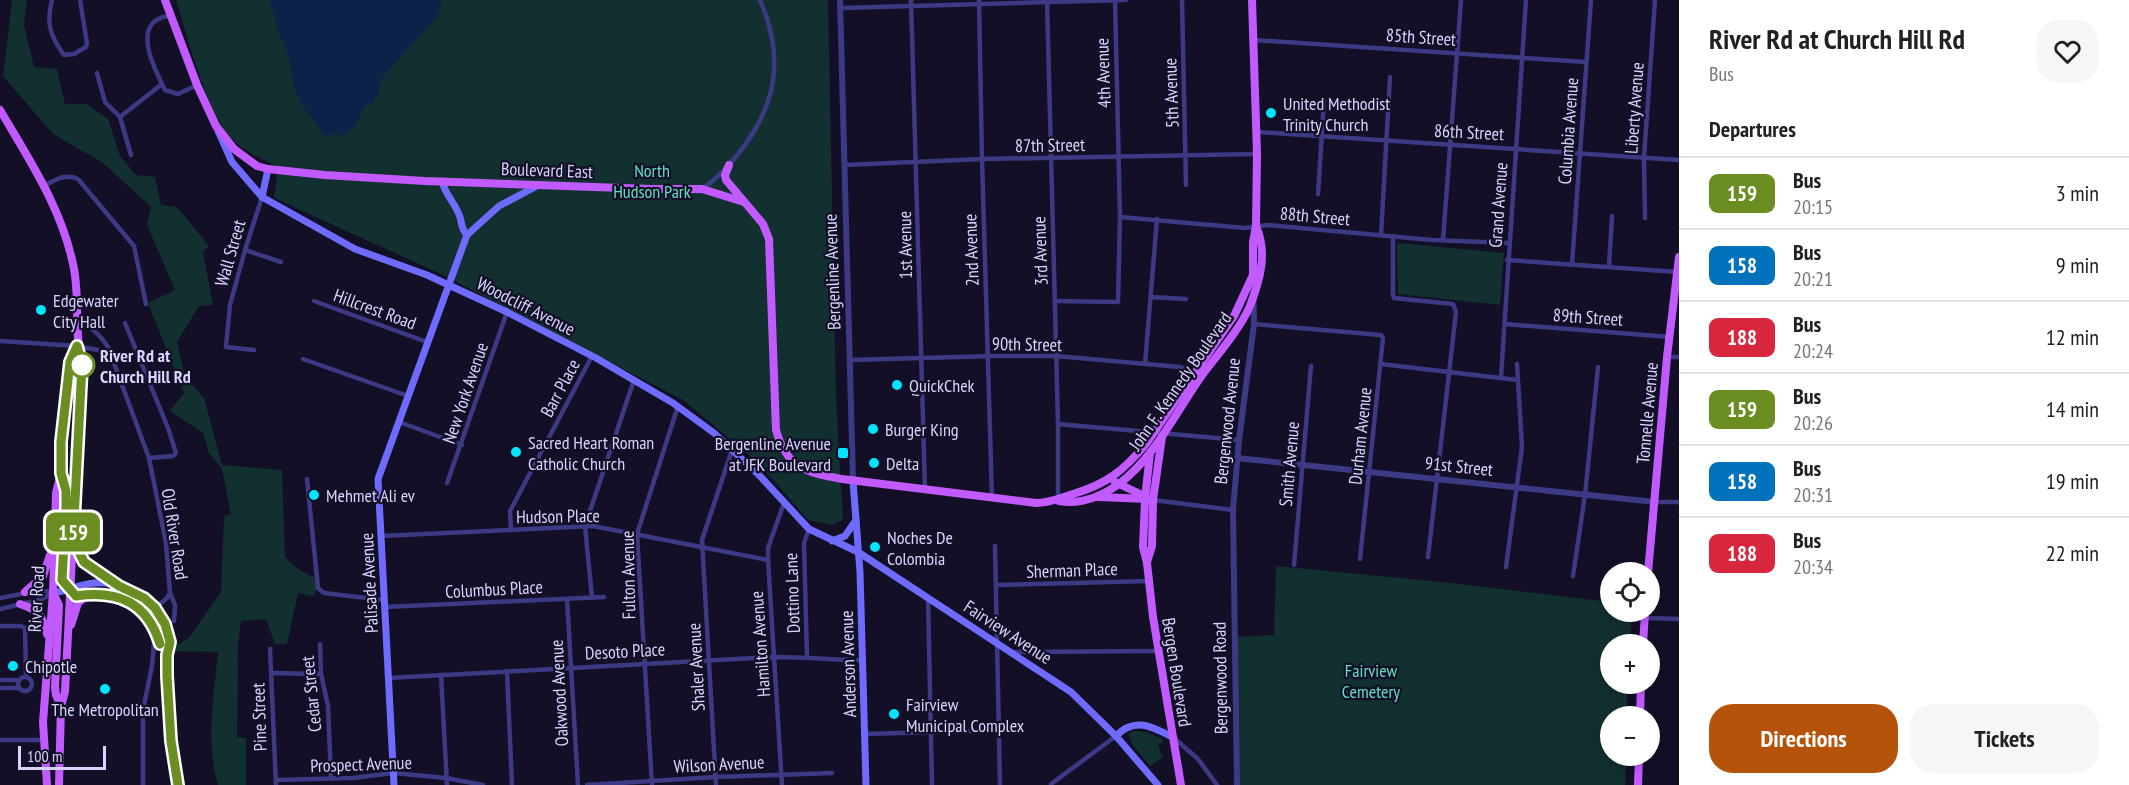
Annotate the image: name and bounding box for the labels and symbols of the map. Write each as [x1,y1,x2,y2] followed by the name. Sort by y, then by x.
[1385,23,1457,51] street label: 85th Street
[1090,38,1116,108] street label: 4th Avenue
[1158,58,1184,128] street label: 5th Avenue
[1619,61,1649,155] street label: Liberty Avenue
[1553,77,1583,185] street label: Columbia Avenue
[1283,92,1390,136] place label: United Methodist Trinity Church
[1264,106,1278,120] marker: United Methodist Trinity Church
[1433,119,1505,145] street label: 86th Street
[1015,133,1085,157] street label: 87th Street
[501,157,593,183] street label: Boulevard East
[613,159,691,203] park label: North Hudson Park
[1484,162,1512,248] street label: Grand Avenue
[1279,201,1351,231] street label: 88th Street
[893,211,917,279] street label: 1st Avenue
[958,213,984,287] street label: 2nd Avenue
[818,214,846,330] street label: Bergenline Avenue
[1027,216,1053,286] street label: 3rd Avenue
[210,217,250,289] street label: Wall Street
[473,271,579,341] street label: Woodcliff Avenue
[331,283,419,335] street label: Hillcrest Road
[53,289,119,333] place label: Edgewater City Hall
[34,303,48,317] marker: Edgewater City Hall
[1552,303,1624,331] street label: 89th Street
[1123,307,1236,456] street label: John F. Kennedy Boulevard
[992,332,1062,356] street label: 90th Street
[437,339,493,447] street label: New York Avenue
[100,344,191,388] place label: River Rd at Church Hill Rd
[69,352,95,378] marker: River Rd at Church Hill Rd
[535,355,585,421] street label: Barr Place
[1209,357,1245,485] street label: Bergenwood Avenue
[1631,361,1663,465] street label: Tonnelle Avenue
[909,374,975,397] place label: QuickChek
[890,378,904,392] marker: QuickChek
[1343,386,1377,486] street label: Durham Avenue
[885,418,959,441] place label: Burger King
[1274,421,1304,507] street label: Smith Avenue
[866,422,880,436] marker: Burger King
[528,431,654,475] place label: Sacred Heart Roman Catholic Church
[715,432,831,476] place label: Bergenline Avenue at JFK Boulevard
[509,445,523,459] marker: Sacred Heart Roman Catholic Church
[836,446,850,460] marker: Bergenline Avenue at JFK Boulevard
[1424,451,1494,481] street label: 91st Street
[886,452,919,475] place label: Delta
[867,456,881,470] marker: Delta
[326,484,415,507] place label: Mehmet Ali ev
[156,487,194,581] street label: Old River Road
[307,488,321,502] marker: Mehmet Ali ev
[516,504,600,528] street label: Hudson Place
[38,512,107,552] line badge: 159
[887,526,953,570] place label: Noches De Colombia
[616,530,640,620] street label: Fulton Avenue
[355,532,383,634] street label: Palisade Avenue
[868,540,882,554] marker: Noches De Colombia
[779,552,805,634] street label: Dottino Lane
[1026,557,1118,583] street label: Sherman Place
[23,565,49,633] street label: River Road
[445,575,543,603] street label: Columbus Place
[745,590,775,698] street label: Hamilton Avenue
[959,595,1057,669] street label: Fairview Avenue
[835,610,861,718] street label: Anderson Avenue
[1157,616,1197,728] street label: Bergen Boulevard
[682,622,710,712] street label: Shaler Avenue
[1208,622,1232,734] street label: Bergenwood Road
[584,637,666,665] street label: Desoto Place
[545,639,573,747] street label: Oakwood Avenue
[25,655,77,678] place label: Chipotle
[296,655,326,733] street label: Cedar Street
[6,659,20,673] marker: Chipotle
[1342,659,1400,703] park label: Fairview Cemetery
[98,682,112,696] marker: The Metropolitan
[246,682,272,752] street label: Pine Street
[906,693,1025,737] place label: Fairview Municipal Complex
[51,698,159,721] place label: The Metropolitan
[887,707,901,721] marker: Fairview Municipal Complex
[18,743,106,770] scale bar
[673,750,765,778] street label: Wilson Avenue
[310,751,412,777] street label: Prospect Avenue

